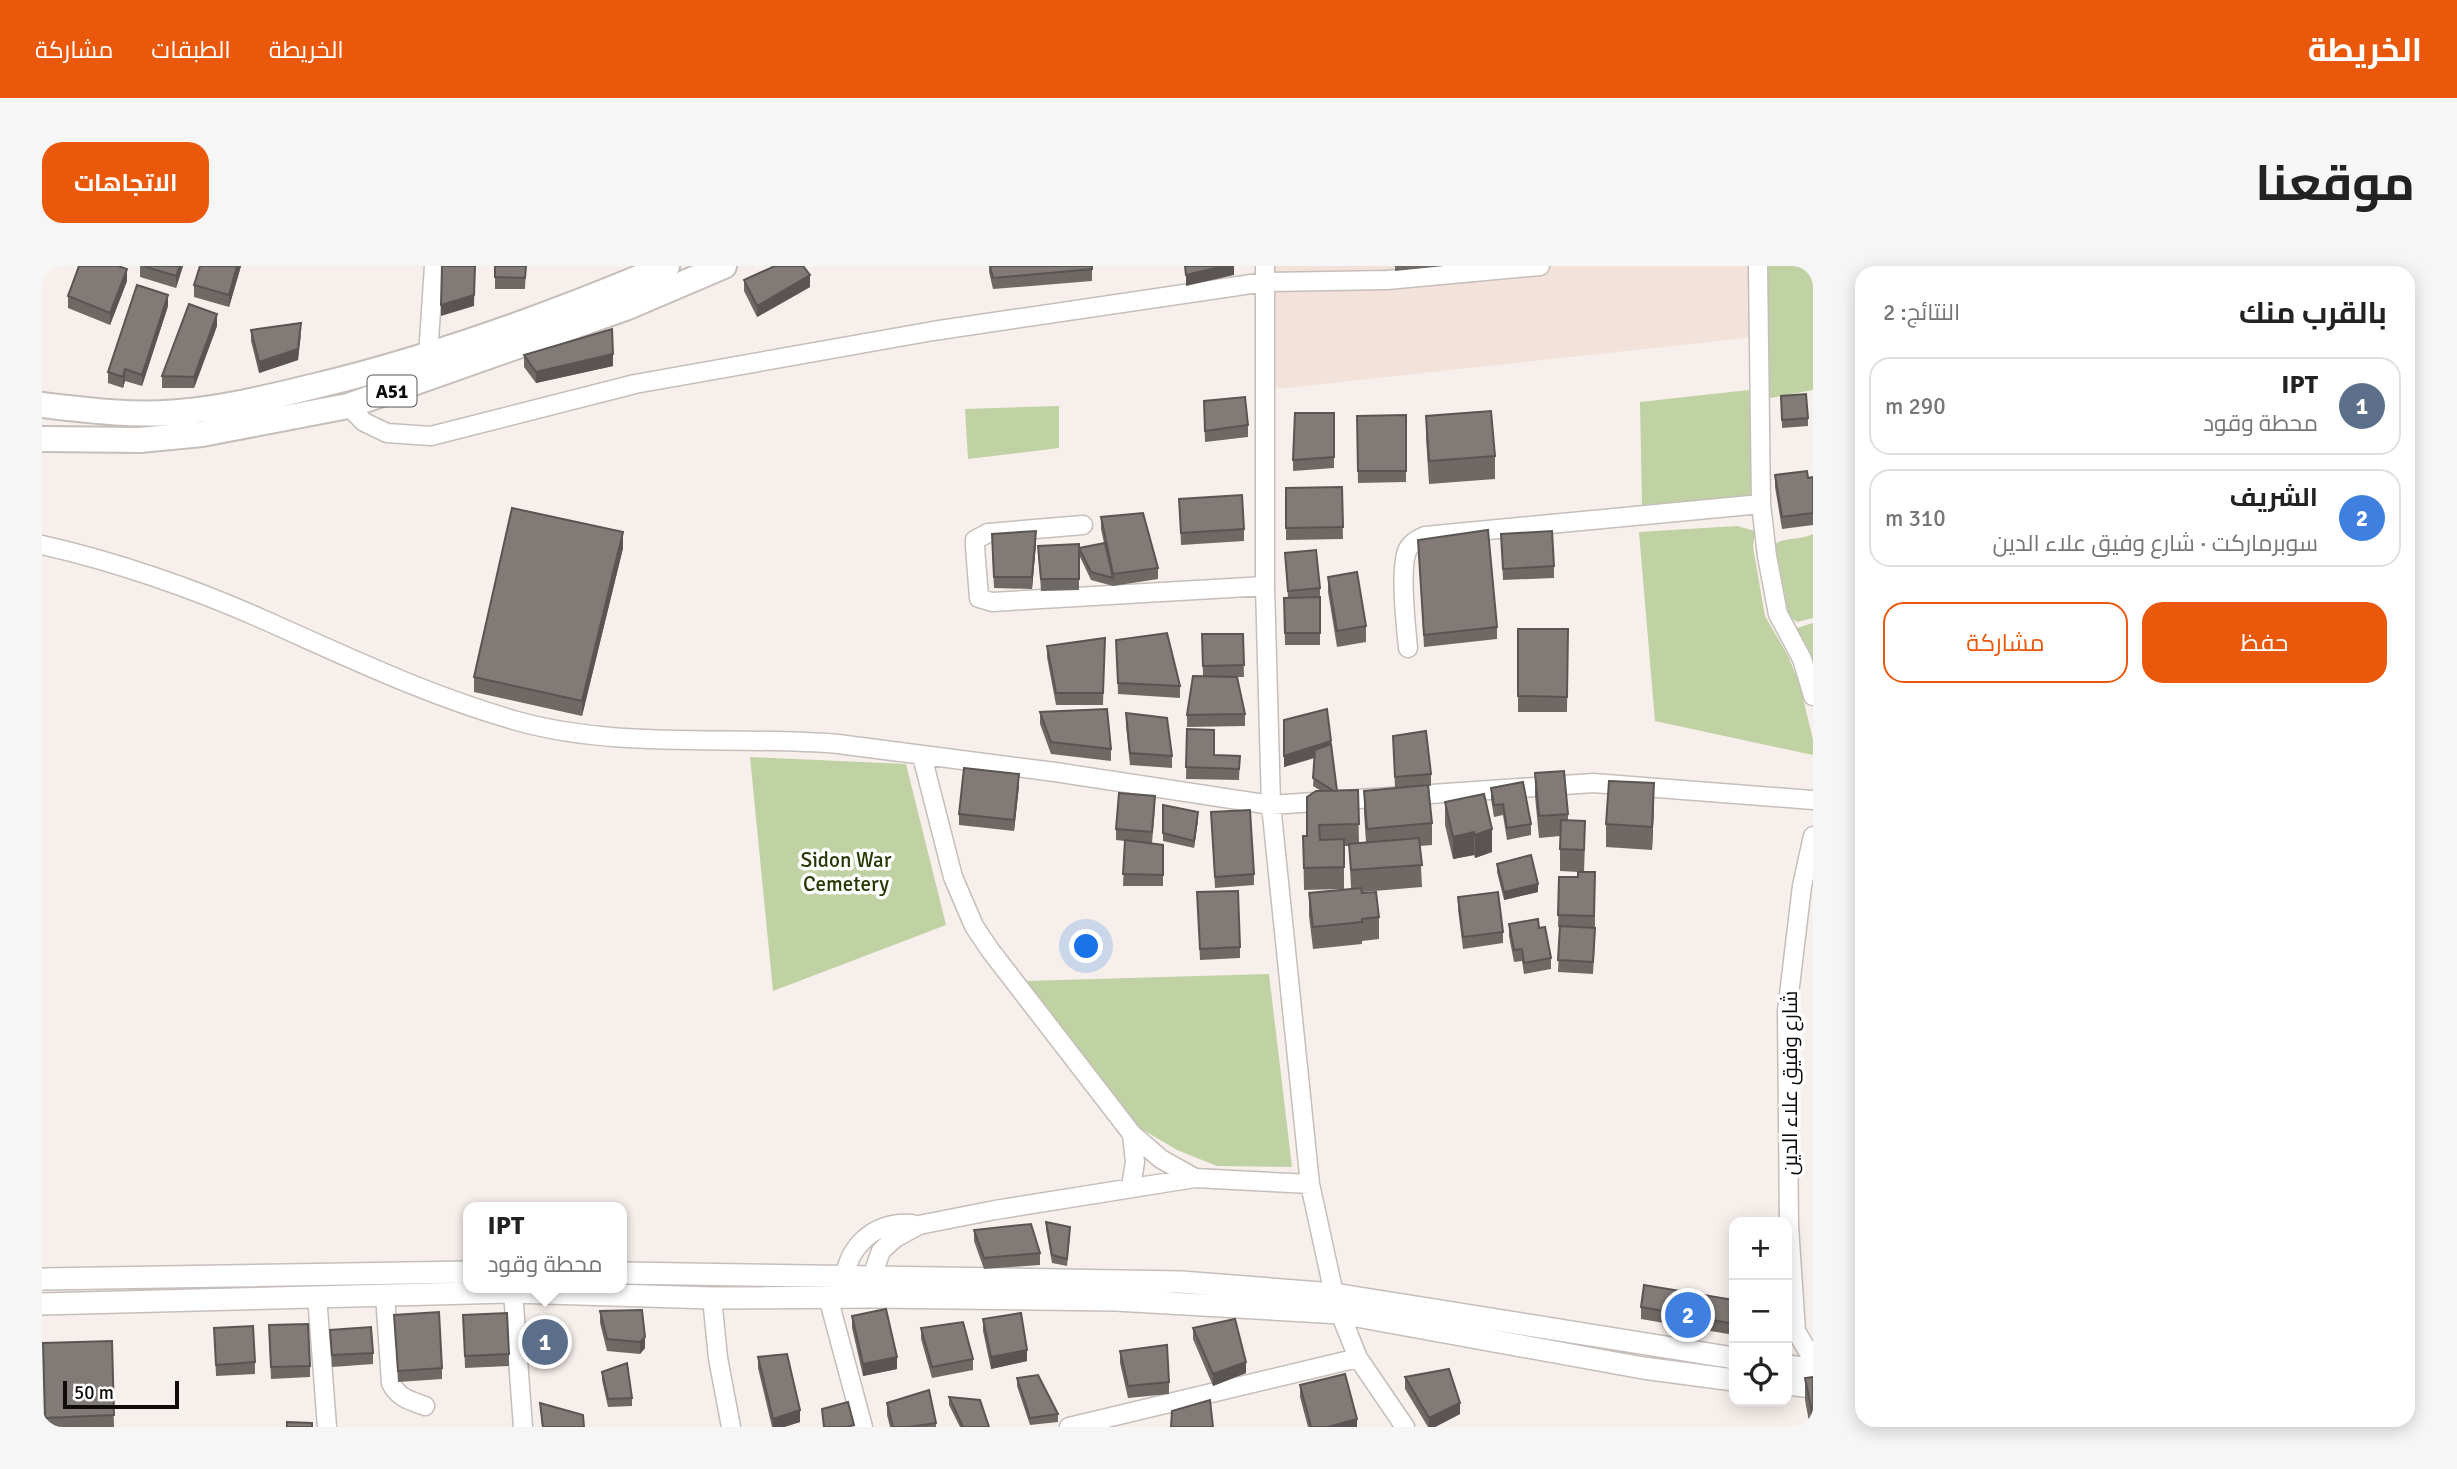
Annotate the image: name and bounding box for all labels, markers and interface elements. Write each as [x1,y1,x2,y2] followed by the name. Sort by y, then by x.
[2308,30,2422,71] text: الخريطة
[35,35,113,65] text: مشاركة
[151,35,231,65] text: الطبقات
[269,35,344,65] text: الخريطة
[42,142,209,223] button: الاتجاهات
[2255,154,2415,214] text: موقعنا
[2239,295,2387,332] text: بالقرب منك
[1883,298,1960,327] text: النتائج: 2
[2281,369,2318,401] text: IPT
[368,376,416,406] road number: A51
[1885,392,1946,421] text: 290 m
[2356,392,2368,421] text: 1
[2203,409,2318,438] text: محطة وقود
[2229,482,2318,514] text: الشريف
[1885,504,1946,533] text: 310 m
[2356,504,2368,533] text: 2
[1993,529,2318,558] text: سوبرماركت · شارع وفيق علاء الدين
[1883,602,2128,683] button: مشاركة
[2142,602,2387,683] button: حفظ
[801,847,892,897] park label: Sidon War Cemetery
[1069,929,1103,963] your location
[1777,991,1804,1175] street label: شارع وفيق علاء الدين
[463,1202,627,1293] popup
[487,1210,524,1242] text: IPT
[1729,1217,1792,1406] map controls
[1729,1217,1792,1280] button: +
[487,1250,603,1279] text: محطة وقود
[1729,1280,1792,1343] button: −
[1665,1289,1711,1341] pin: 2
[522,1316,568,1368] pin: 1
[1729,1343,1792,1406] button: locate
[63,1378,178,1410] scale bar
[74,1381,114,1405] text: 50 m

